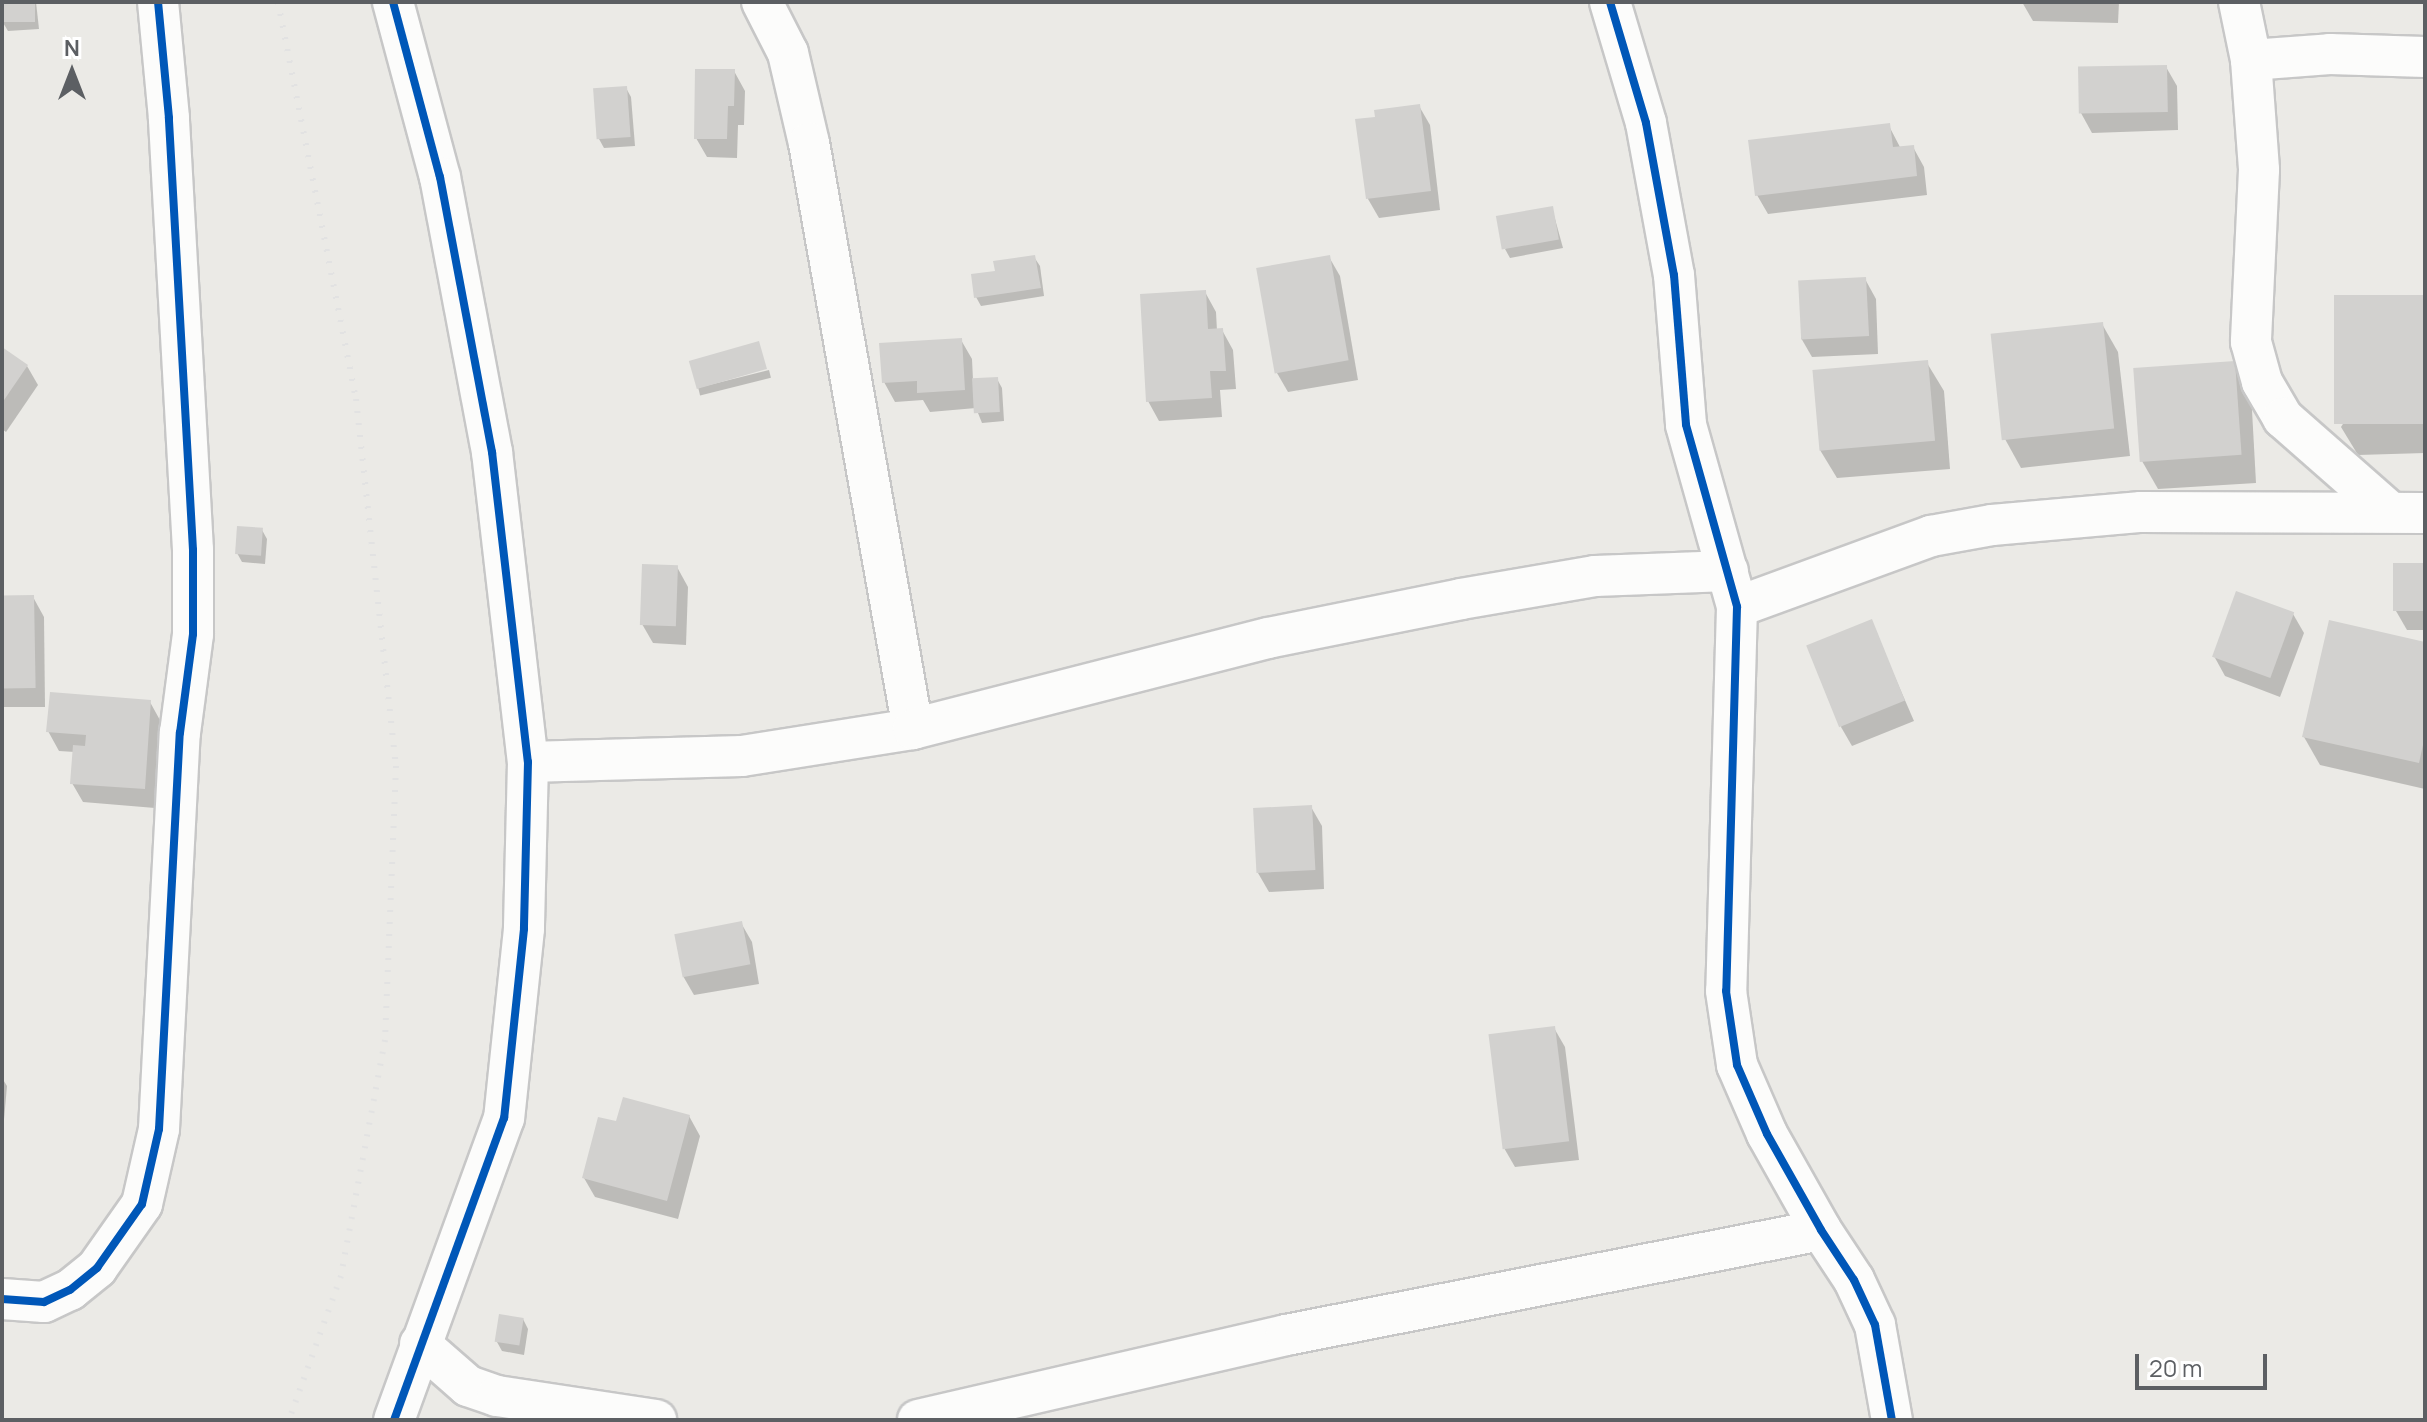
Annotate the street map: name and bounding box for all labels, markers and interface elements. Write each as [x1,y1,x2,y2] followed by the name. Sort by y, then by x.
[32,32,112,112] north arrow
[64,33,80,63] text: N
[2139,1338,2271,1388] scale bar
[2149,1351,2202,1384] text: 20 m

